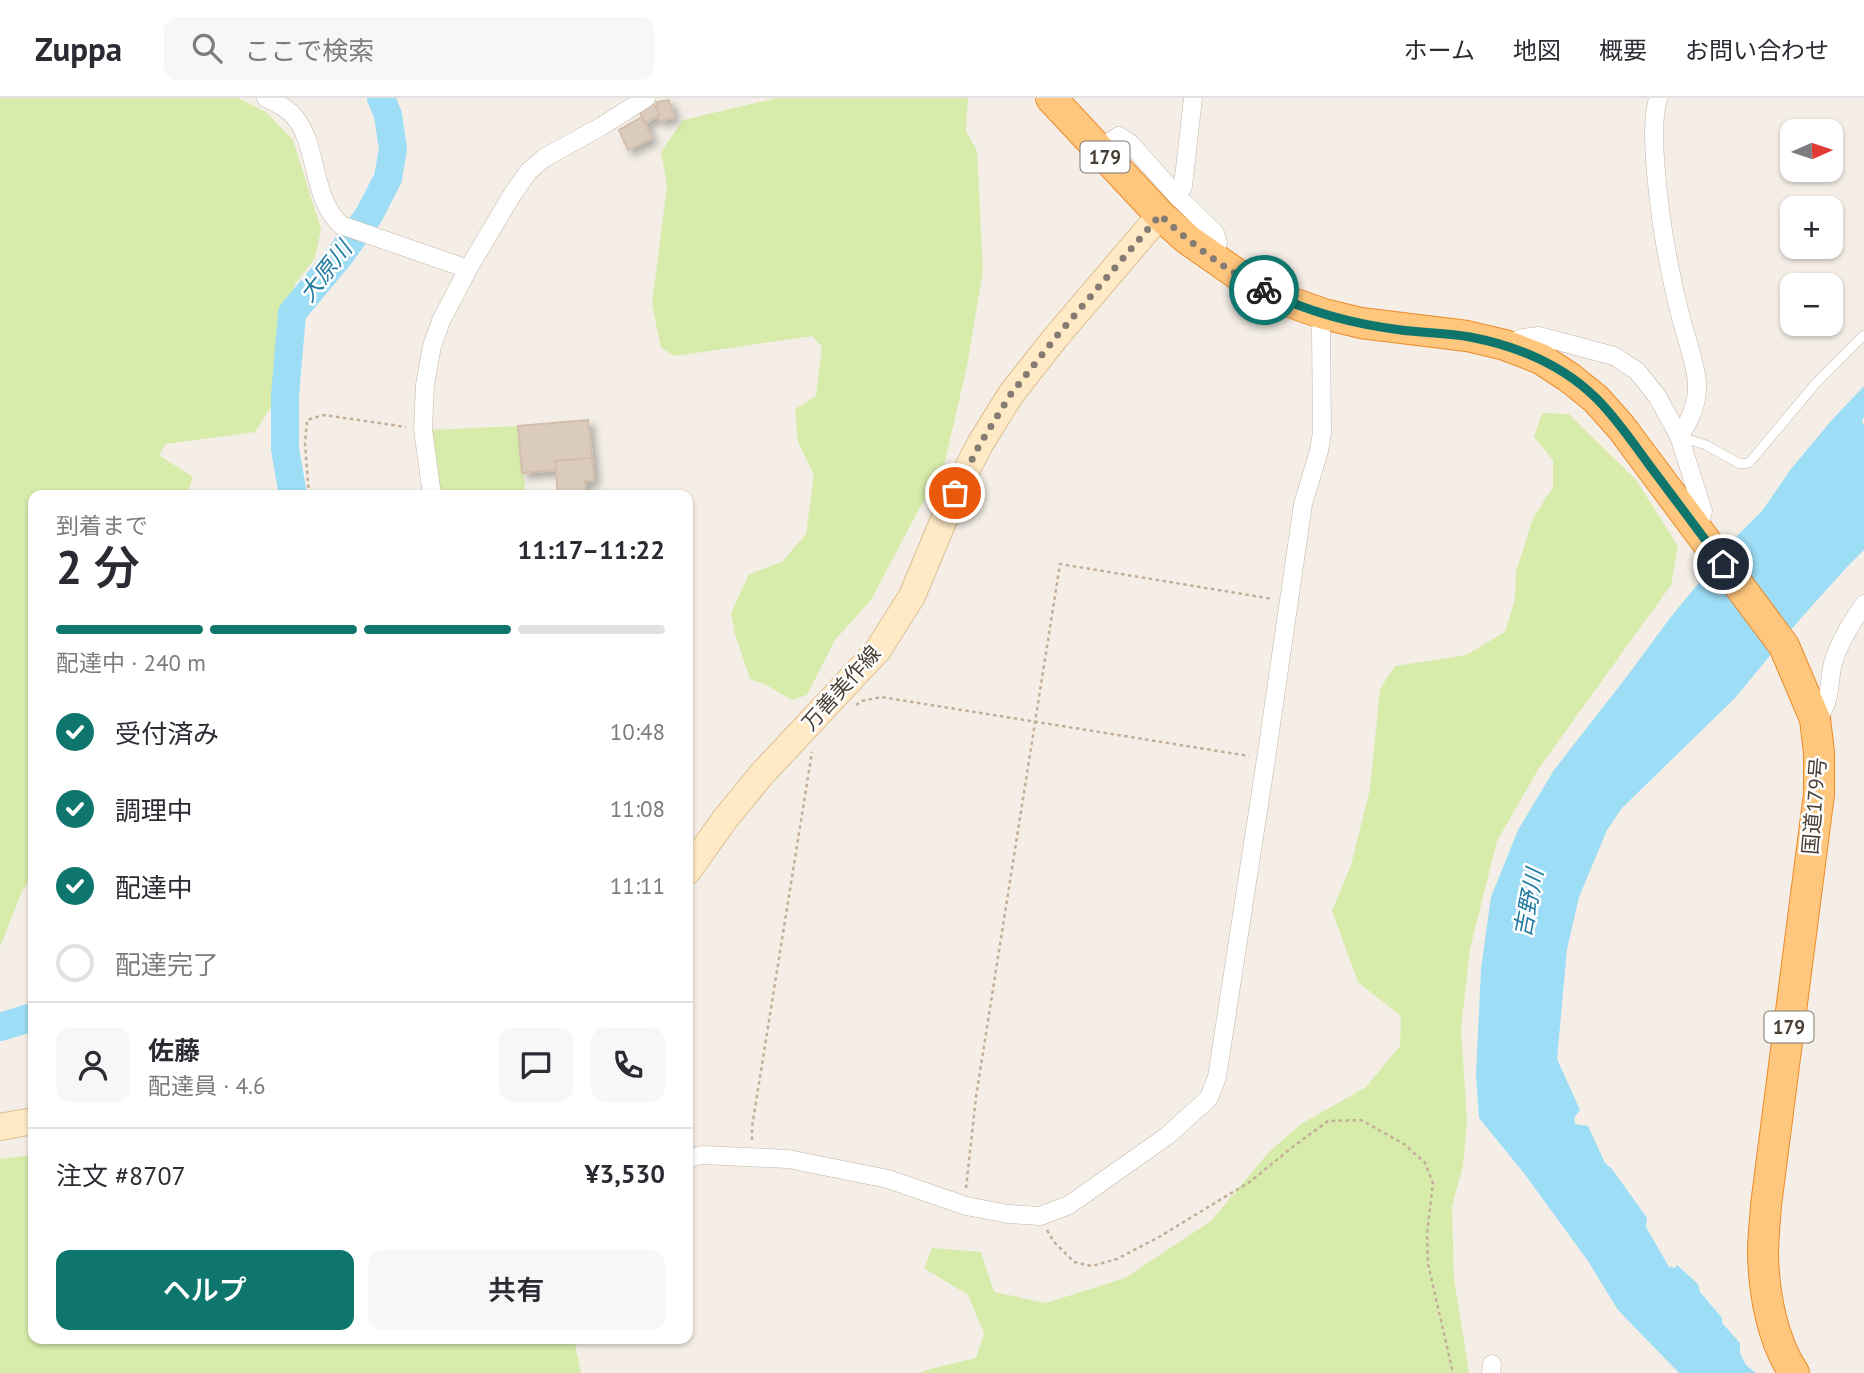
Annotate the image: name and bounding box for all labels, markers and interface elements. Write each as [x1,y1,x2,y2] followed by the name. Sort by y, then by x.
[164,17,654,80] search box
[35,27,122,70] text: Zuppa
[188,29,226,67] icon: search
[244,34,374,67] text: ここで検索
[1404,35,1475,66] text: ホーム
[1513,35,1561,66] text: 地図
[1599,35,1647,66] text: 概要
[1685,35,1829,66] text: お問い合わせ
[1780,119,1843,182] north arrow
[1780,119,1843,336] map controls
[1080,142,1130,172] road number: 179
[1780,196,1843,259] button: +
[292,233,360,307] water label: 大原川
[1229,255,1299,325] courier
[1245,271,1283,309] icon: bike
[1780,273,1843,336] button: −
[925,463,985,523] pin
[936,474,974,512] icon: bag
[56,511,148,540] text: 到着まで
[518,533,665,566] text: 11:17–11:22
[1693,534,1753,594] pin
[56,537,140,597] text: 2 分
[1704,545,1742,583] icon: home
[796,640,886,736] street label: 万善美作線
[56,648,206,677] text: 配達中 · 240 m
[56,713,94,751] icon: check
[115,717,219,750] text: 受付済み
[610,717,665,746] text: 10:48
[1796,756,1832,856] street label: 国道179号
[56,790,94,828] icon: check
[115,794,193,827] text: 調理中
[610,794,665,823] text: 11:08
[1507,863,1549,940] water label: 吉野川
[56,867,94,905] icon: check
[115,871,193,904] text: 配達中
[610,871,665,900] text: 11:11
[115,948,219,981] text: 配達完了
[1764,1012,1814,1043] road number: 179
[56,1028,130,1102] button: person
[499,1028,573,1102] button: chat
[591,1028,665,1102] button: phone
[148,1034,200,1067] text: 佐藤
[148,1071,265,1100] text: 配達員 · 4.6
[585,1157,665,1190] text: ¥3,530
[56,1159,186,1192] text: 注文 #8707
[56,1250,354,1330] button: ヘルプ
[368,1250,665,1330] button: 共有

